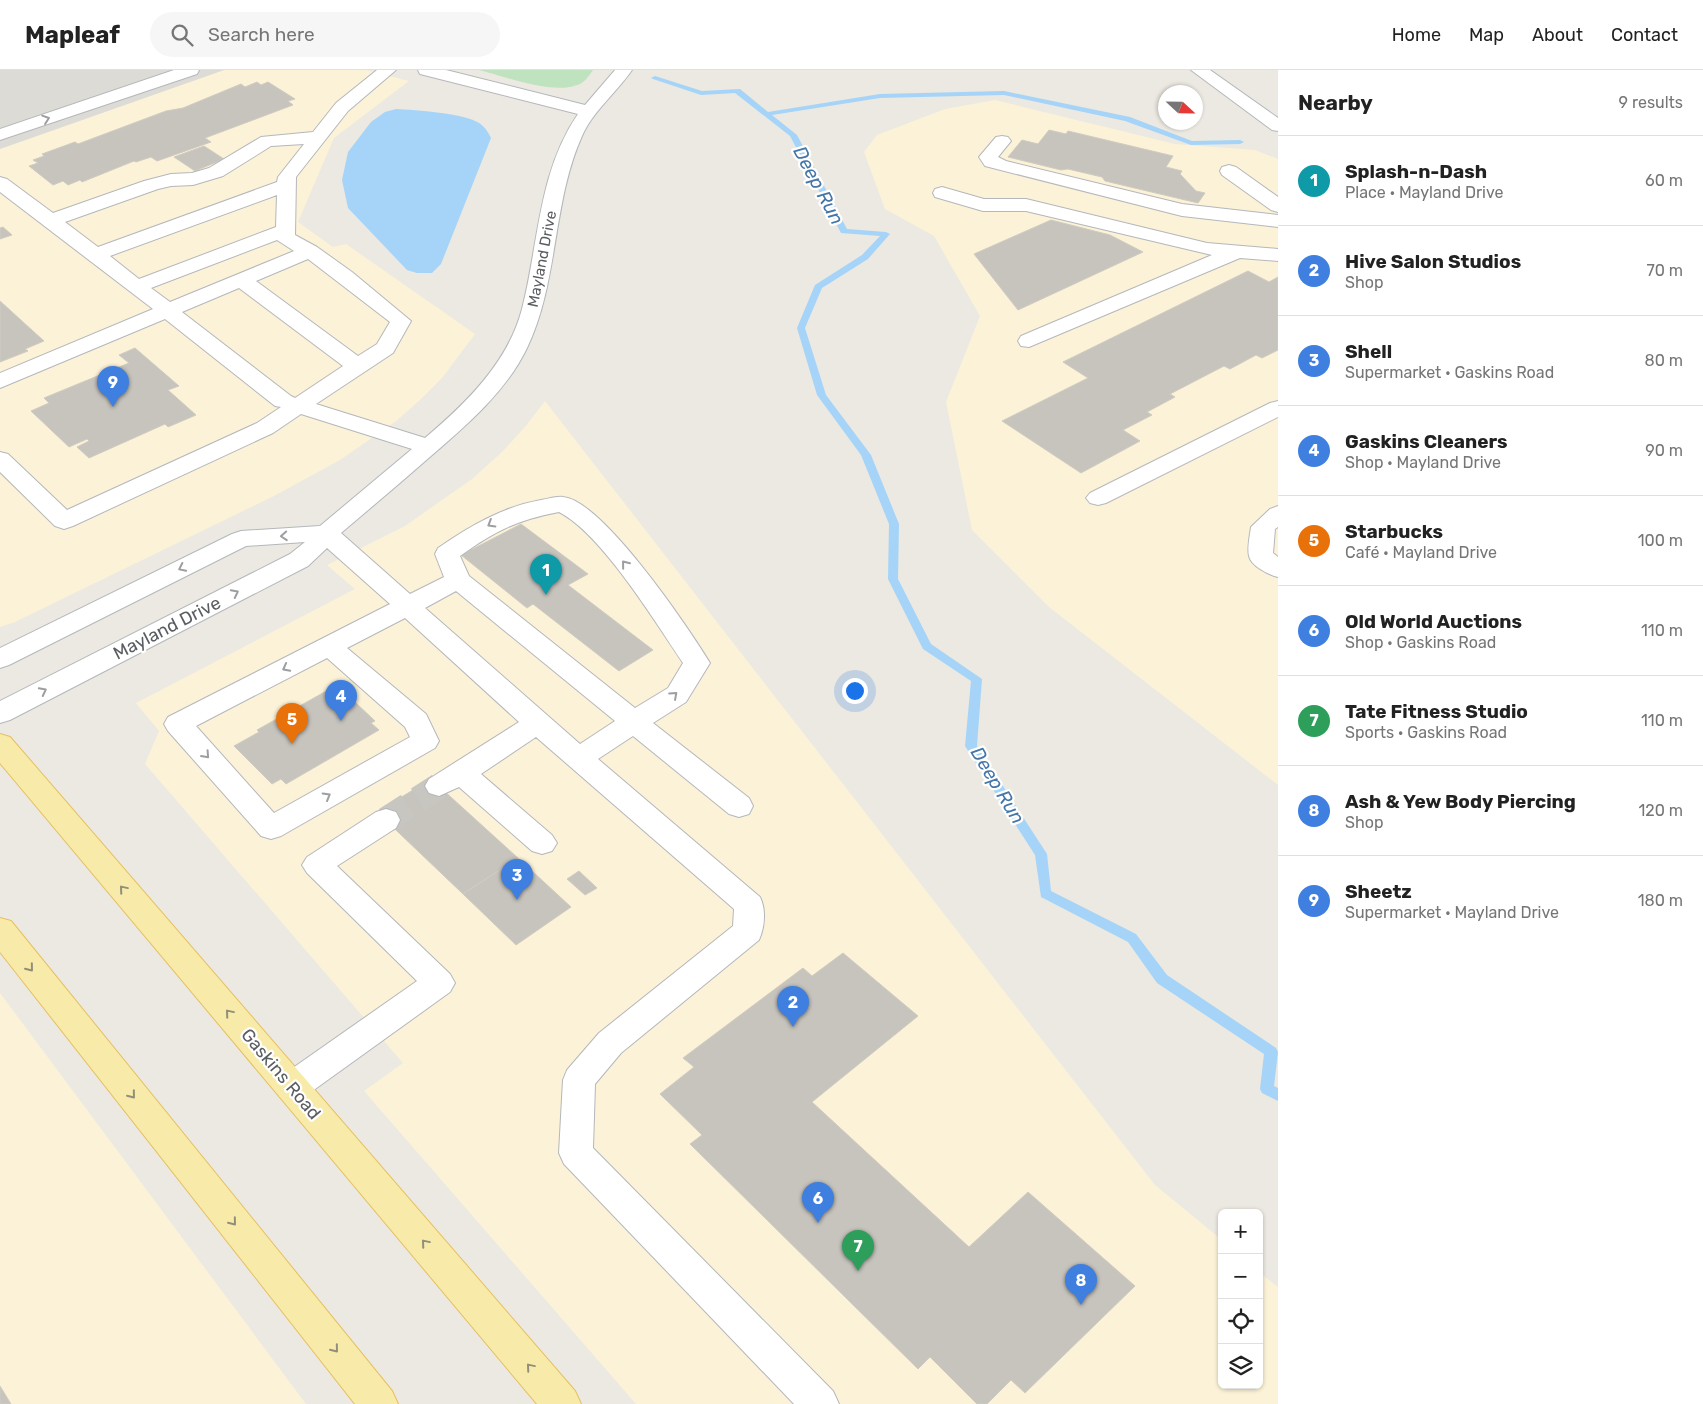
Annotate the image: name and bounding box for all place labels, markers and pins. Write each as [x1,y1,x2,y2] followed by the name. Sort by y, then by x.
[97,366,129,407] pin: 9
[530,554,562,595] pin: 1
[325,680,357,721] pin: 4
[276,703,308,744] pin: 5
[501,859,533,900] pin: 3
[777,986,809,1027] pin: 2
[802,1182,834,1223] pin: 6
[842,1230,874,1271] pin: 7
[1065,1264,1097,1305] pin: 8

